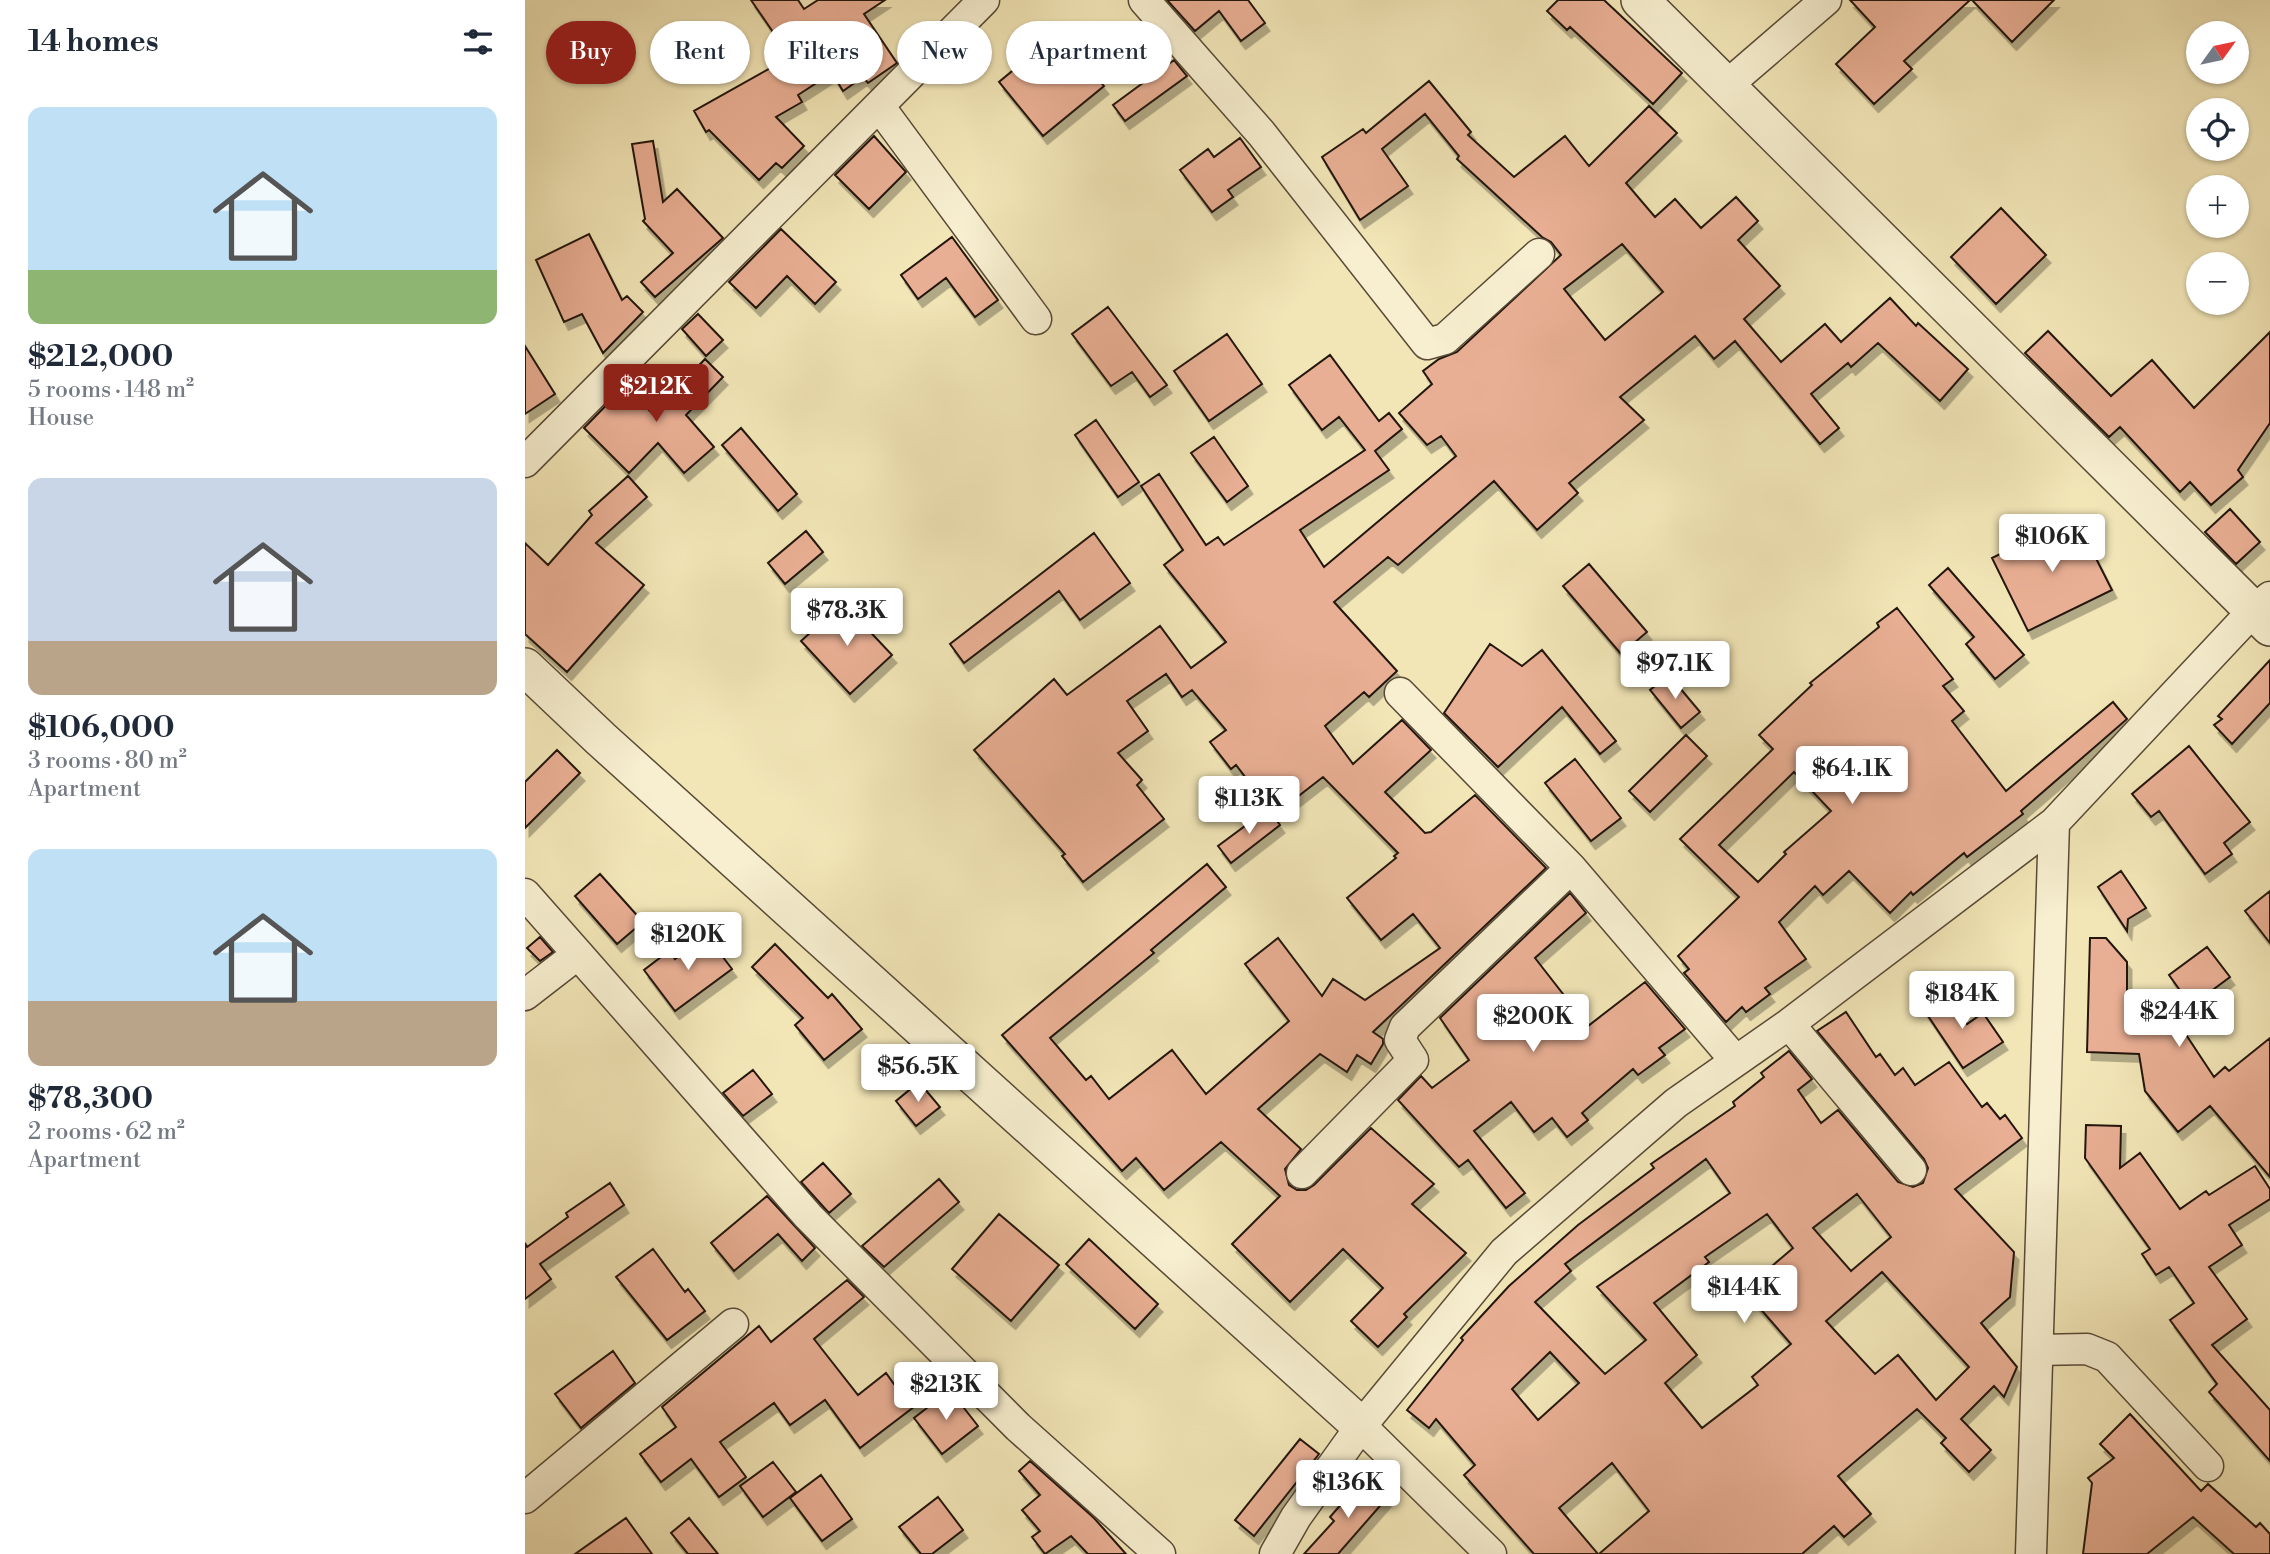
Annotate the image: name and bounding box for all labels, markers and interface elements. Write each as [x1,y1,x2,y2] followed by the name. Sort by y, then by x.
[546,21,636,84] chip: Buy
[650,21,750,84] chip: Rent
[764,21,883,84] chip: Filters
[897,21,992,84] chip: New
[1006,21,1172,84] chip: Apartment
[2186,21,2249,84] north arrow
[2186,21,2249,315] map controls
[28,23,159,61] text: 14 homes
[459,23,497,61] icon: filters
[2186,98,2249,161] button: locate
[200,153,326,279] icon: home
[2186,175,2249,238] button: +
[2186,252,2249,315] button: −
[28,338,173,376] text: $212,000
[607,364,705,424] pin: $212K
[620,373,692,401] text: $212K
[28,376,194,404] text: 5 rooms · 148 m²
[28,404,94,432] text: House
[2003,514,2101,574] pin: $106K
[2015,523,2089,551] text: $106K
[200,524,326,650] icon: home
[790,588,904,648] pin: $78.3K
[807,597,887,625] text: $78.3K
[1618,642,1732,701] pin: $97.1K
[1637,650,1713,678] text: $97.1K
[28,709,175,747] text: $106,000
[1795,746,1909,806] pin: $64.1K
[28,747,187,775] text: 3 rooms · 80 m²
[1812,755,1892,783] text: $64.1K
[28,775,141,803] text: Apartment
[1200,776,1298,836] pin: $113K
[1215,785,1283,813] text: $113K
[200,895,326,1021] icon: home
[639,912,737,972] pin: $120K
[651,921,725,949] text: $120K
[1913,972,2011,1031] pin: $184K
[1925,980,1999,1008] text: $184K
[2130,990,2228,1049] pin: $244K
[1484,995,1582,1054] pin: $200K
[2140,998,2218,1026] text: $244K
[1493,1003,1573,1031] text: $200K
[861,1044,975,1104] pin: $56.5K
[877,1053,959,1081] text: $56.5K
[28,1080,153,1118] text: $78,300
[28,1118,185,1146] text: 2 rooms · 62 m²
[28,1146,141,1174] text: Apartment
[1695,1266,1793,1325] pin: $144K
[1707,1274,1781,1302] text: $144K
[897,1362,995,1422] pin: $213K
[910,1371,982,1399] text: $213K
[1299,1460,1397,1520] pin: $136K
[1312,1469,1384,1497] text: $136K

